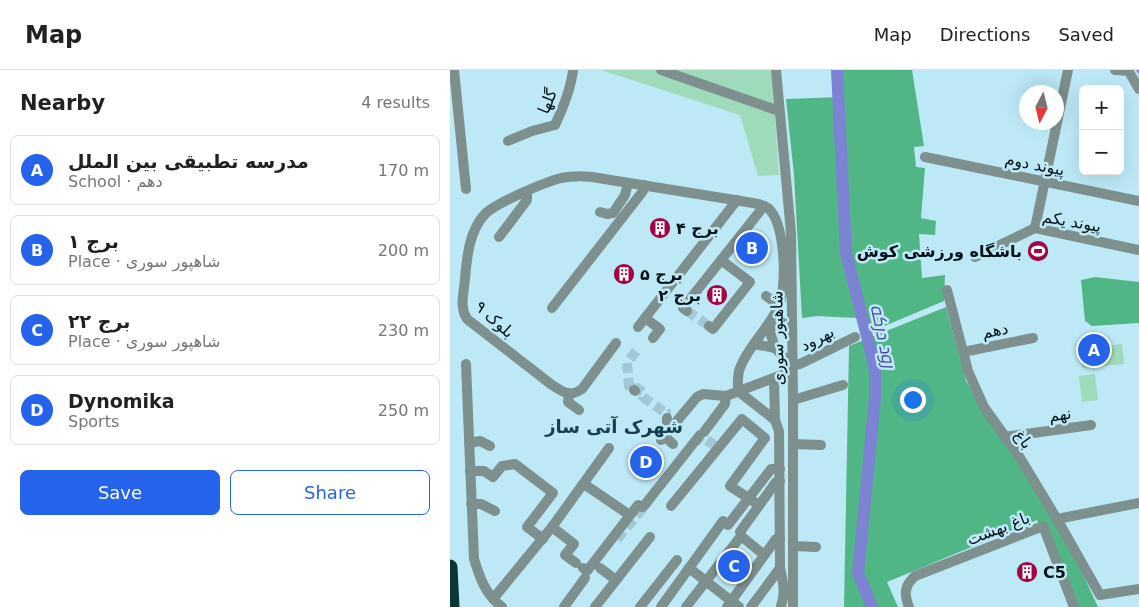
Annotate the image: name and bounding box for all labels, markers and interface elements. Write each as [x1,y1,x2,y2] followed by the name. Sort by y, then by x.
[25,21,82,49] text: Map
[874,24,912,45] text: Map
[940,24,1030,45] text: Directions
[1058,24,1114,45] text: Saved
[1019,85,1064,130] north arrow
[1079,85,1124,175] map controls
[1079,85,1124,130] button: +
[534,86,562,117] street label: گلها
[20,91,105,115] text: Nearby
[361,93,430,112] text: 4 results
[1079,130,1124,175] button: −
[1003,149,1066,181] street label: پیوند دوم
[68,150,309,172] text: مدرسه تطبیقی بین الملل
[31,161,43,180] text: A
[378,161,429,180] text: 170 m
[68,172,163,191] text: School · دهم
[1041,207,1103,237] street label: پیوند یکم
[648,216,672,240] building icon: برج ۴
[676,219,719,238] place label: برج ۴
[736,229,768,267] pin: B
[68,230,119,252] text: برج ۱
[1026,239,1050,263] sports icon: باشگاه ورزشی کوش
[31,241,43,260] text: B
[378,241,429,260] text: 200 m
[857,242,1022,261] place label: باشگاه ورزشی کوش
[68,252,220,271] text: Place · شاهپور سوری
[612,262,636,286] building icon: برج ۵
[640,265,683,284] place label: برج ۵
[705,283,729,307] building icon: برج ۲
[658,286,701,305] place label: برج ۲
[767,291,789,385] street label: شاهپور سوری
[471,297,518,343] street label: بلوک ۹
[867,302,901,371] water label: رود درکه
[68,310,130,332] text: برج ۲۲
[980,319,1010,342] street label: دهم
[31,321,43,340] text: C
[378,321,429,340] text: 230 m
[797,322,838,356] street label: بهرود
[1078,331,1110,369] pin: A
[68,332,220,351] text: Place · شاهپور سوری
[900,387,926,413] your location
[68,390,175,412] text: Dynomika
[30,401,44,420] text: D
[378,401,429,420] text: 250 m
[1048,404,1073,426] street label: نهم
[68,412,119,431] text: Sports
[544,415,683,438] district label: شهرک آتی ساز
[1010,426,1037,453] street label: باغ
[630,443,662,481] pin: D
[20,470,220,515] button: Save
[230,470,430,515] button: Share
[964,508,1033,550] street label: باغ بهشت
[718,547,750,585] pin: C
[1015,560,1039,584] building icon: C5
[1043,563,1066,582] place label: C5

